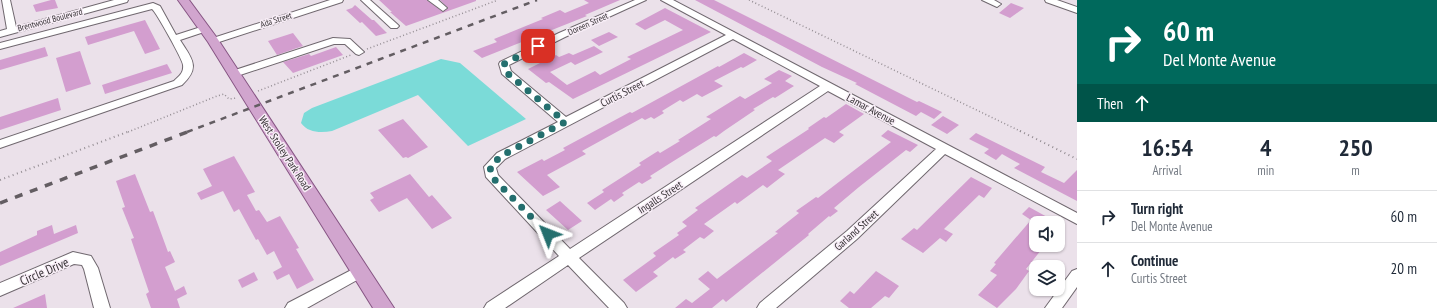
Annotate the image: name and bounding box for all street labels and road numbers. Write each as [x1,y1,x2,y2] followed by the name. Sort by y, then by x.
[16,6,84,33] street label: Brentwood Boulevard
[259,9,293,30] street label: Ada Street
[566,10,610,37] street label: Doreen Street
[598,76,646,110] street label: Curtis Street
[844,90,898,128] street label: Lamar Avenue
[256,113,314,193] street label: West Stolley Park Road
[635,177,685,217] street label: Ingalls Street
[831,207,881,253] street label: Garland Street
[17,254,71,289] street label: Circle Drive

